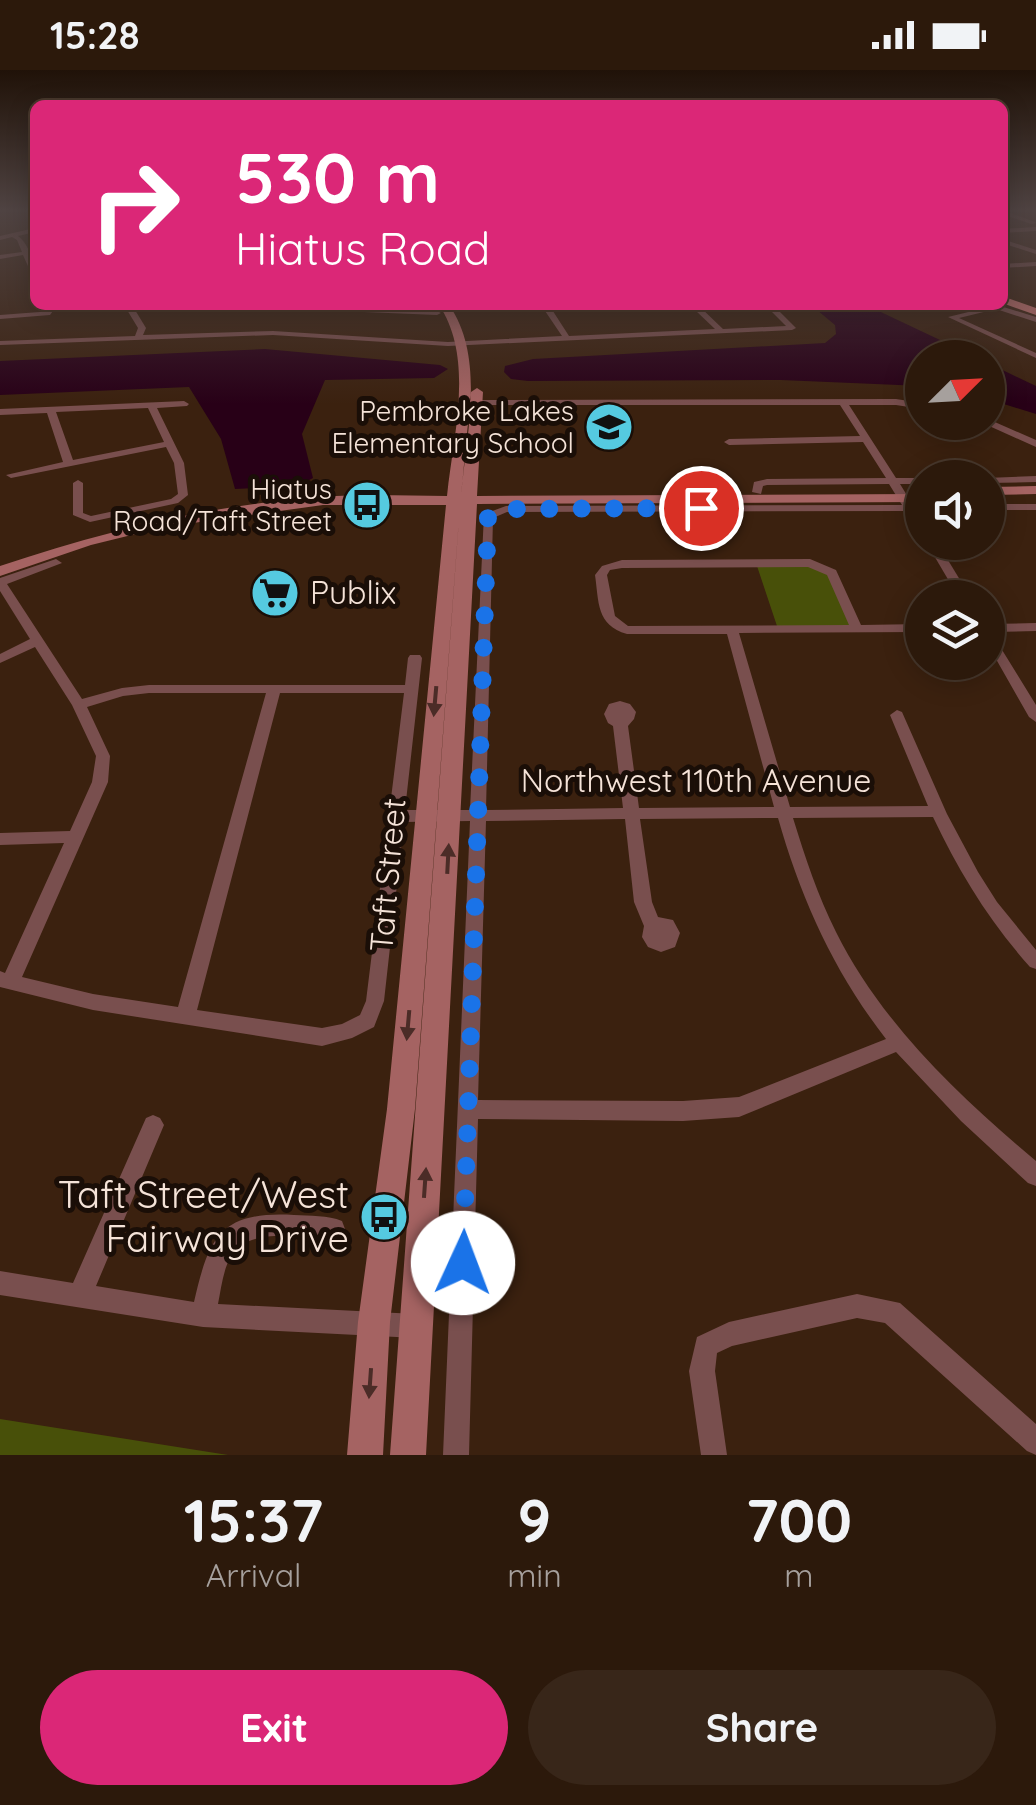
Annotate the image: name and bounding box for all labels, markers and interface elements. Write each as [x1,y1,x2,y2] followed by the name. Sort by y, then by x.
[50,11,140,59] text: 15:28
[235,133,440,221] text: 530 m
[70,140,200,270] icon: right
[235,220,490,276] text: Hiatus Road
[905,340,1005,440] north arrow
[905,340,1005,680] map controls
[331,393,574,460] place label: Pembroke Lakes Elementary School
[583,401,635,453] school or university icon: Pembroke Lakes Elementary School
[905,460,1005,560] button: sound
[659,466,744,551] pin
[113,471,332,538] place label: Hiatus Road/Taft Street
[341,479,393,531] bus stop icon: Hiatus Road/Taft Street
[674,481,729,536] icon: arrive
[249,567,301,619] supermarket icon: Publix
[310,572,396,612] place label: Publix
[905,580,1005,680] button: layers
[427,686,443,718] one-way arrow
[521,760,871,800] street label: Northwest 110th Avenue
[360,796,414,953] street label: Taft Street
[440,842,456,874] one-way arrow
[399,1010,415,1042] one-way arrow
[417,1167,433,1199] one-way arrow
[58,1170,349,1262] place label: Taft Street/West Fairway Drive
[358,1191,410,1243] bus stop icon: Taft Street/West Fairway Drive
[411,1211,515,1315] position arrow
[362,1368,378,1400] one-way arrow
[184,1482,323,1557] text: 15:37
[517,1482,551,1557] text: 9
[746,1482,852,1557] text: 700
[206,1555,301,1595] text: Arrival
[507,1555,562,1595] text: min
[784,1555,813,1595] text: m
[40,1670,508,1785] button: Exit
[528,1670,996,1785] button: Share

